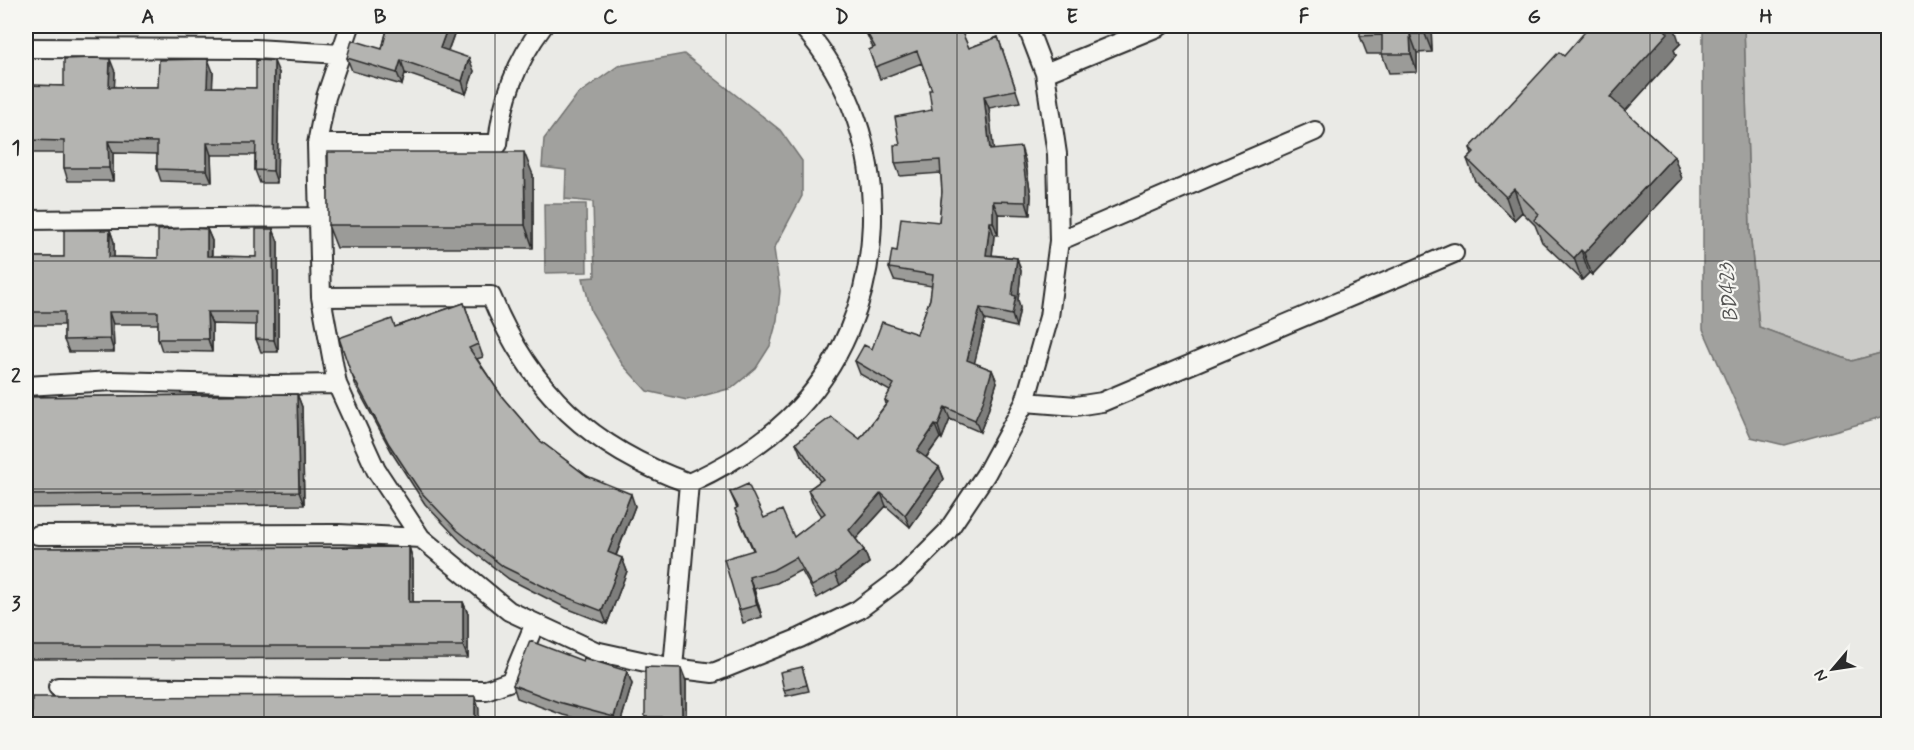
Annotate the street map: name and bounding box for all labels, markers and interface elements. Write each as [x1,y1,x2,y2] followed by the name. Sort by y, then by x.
[141,4,155,31] text: A
[374,4,387,31] text: B
[603,4,618,31] text: C
[835,4,849,31] text: D
[1066,4,1078,31] text: E
[1299,4,1310,31] text: F
[1527,4,1541,31] text: G
[1759,4,1773,31] text: H
[12,135,20,162] text: 1
[1712,261,1746,323] water label: BD423
[11,363,21,390] text: 2
[11,591,21,618] text: 3
[1803,639,1863,699] north arrow
[1809,666,1833,685] text: N

